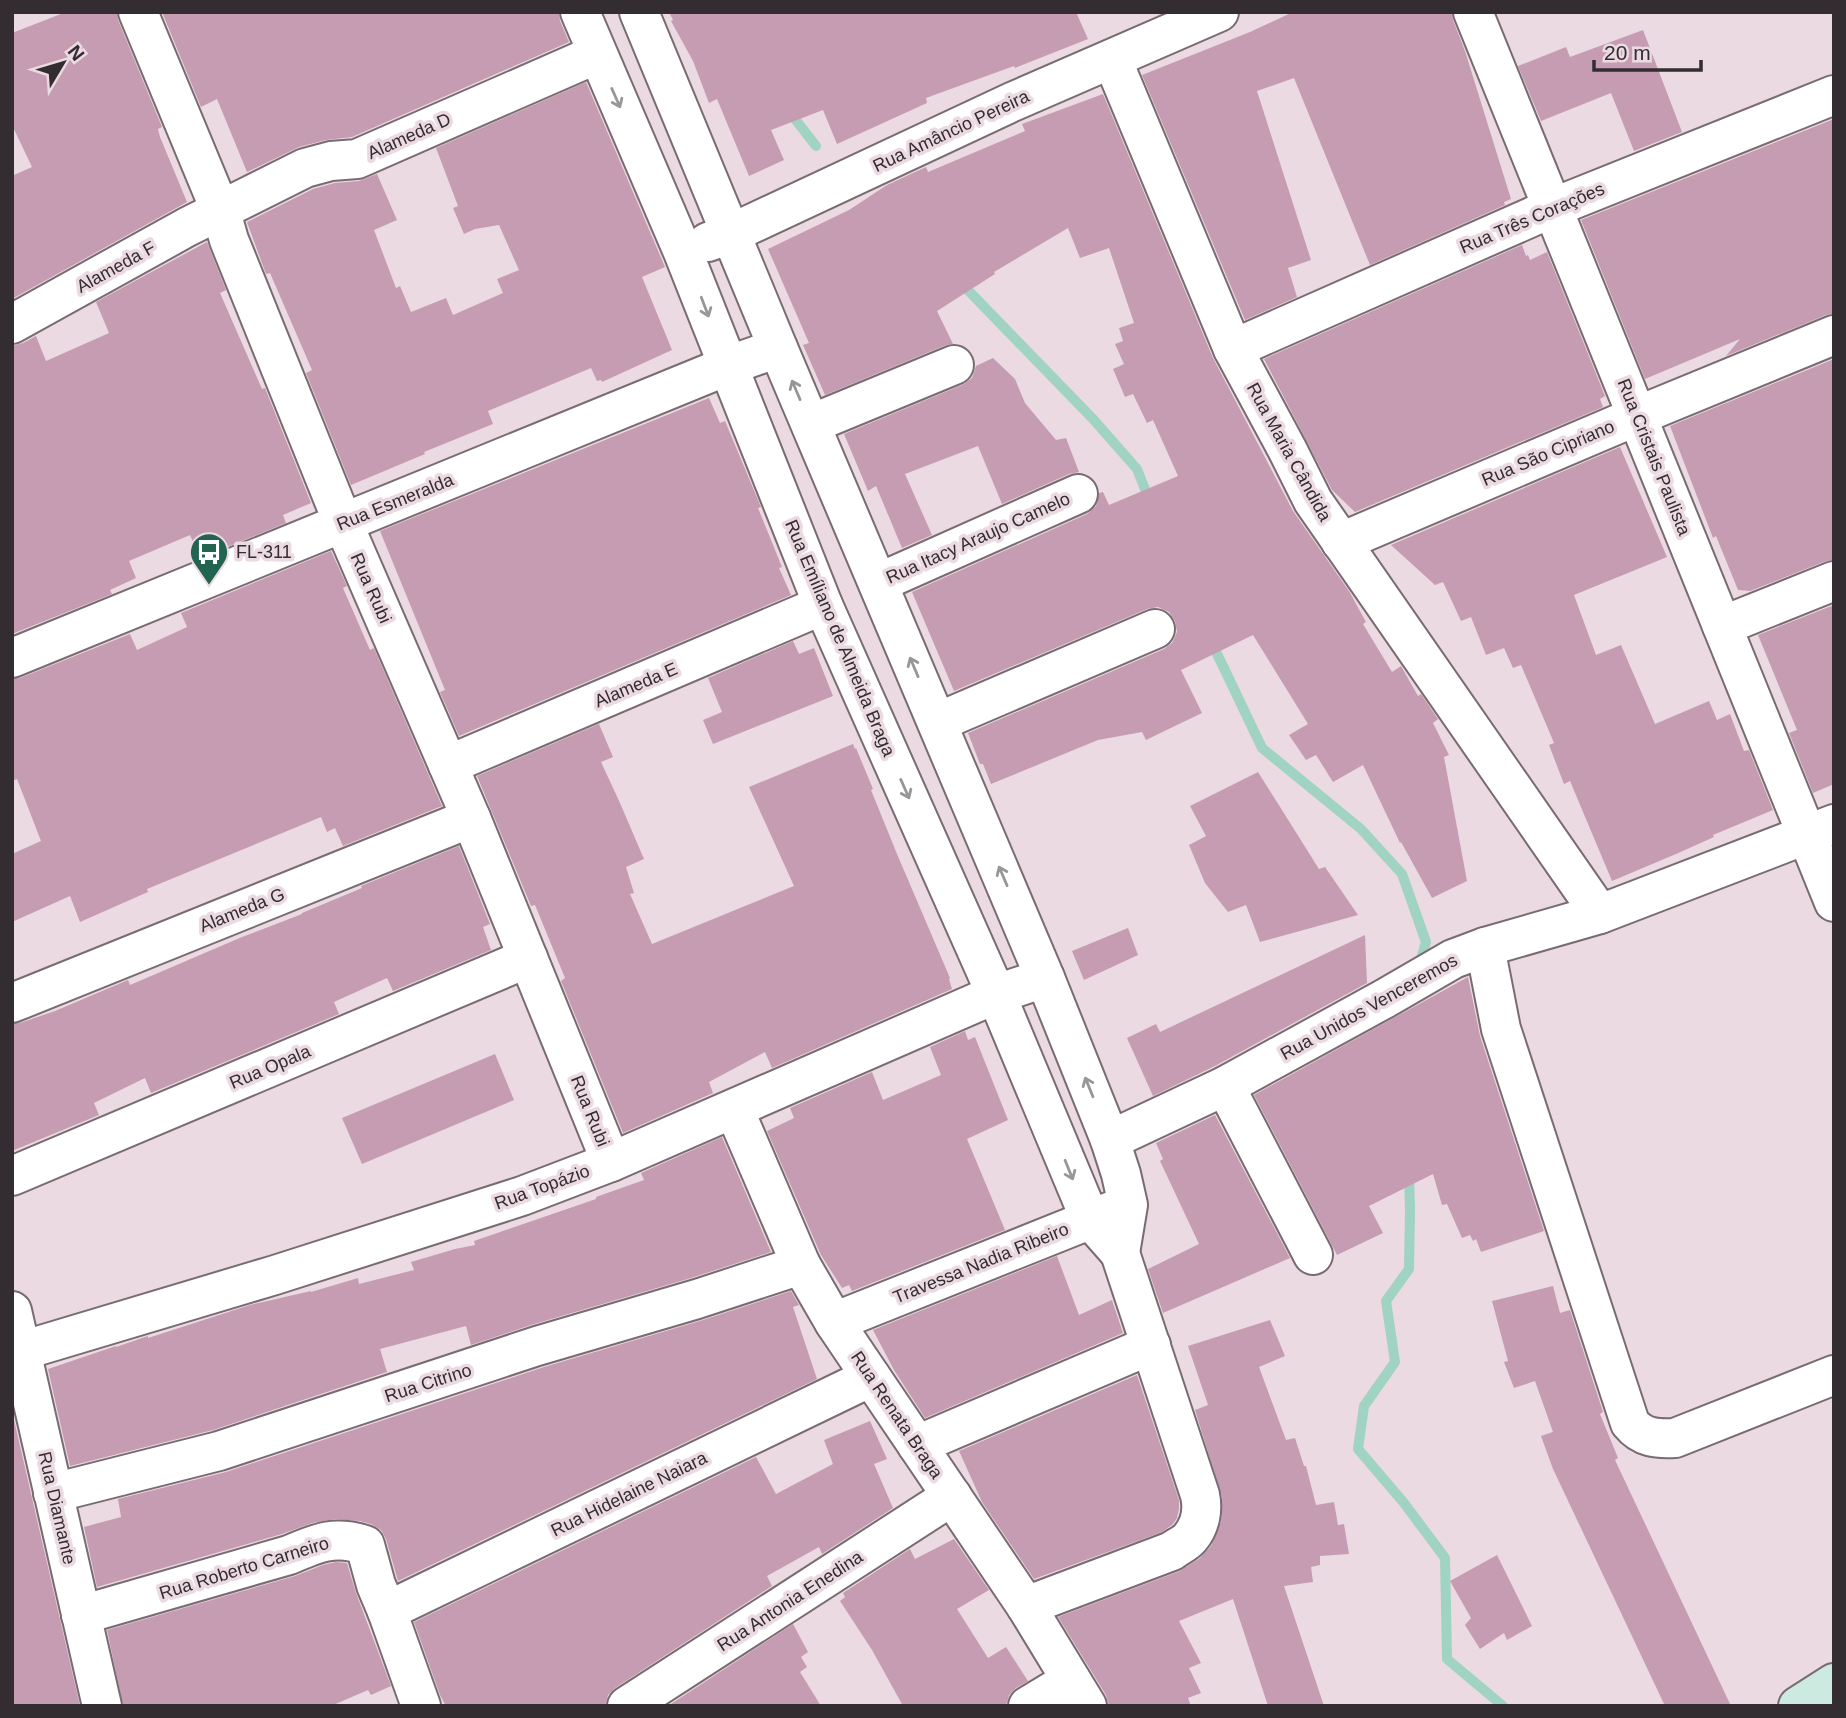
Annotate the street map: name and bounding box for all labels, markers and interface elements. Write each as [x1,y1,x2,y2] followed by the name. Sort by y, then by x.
[28,28,98,98] north arrow
[1594,28,1701,72] scale bar
[64,41,89,65] text: N
[1604,41,1651,64] text: 20 m
[610,86,623,108] one-way arrow
[870,86,1033,176] street label: Rua Amâncio Pereira
[364,109,454,163] street label: Alameda D
[1457,178,1607,258] street label: Rua Três Corações
[73,237,159,297] street label: Alameda F
[699,296,712,318] one-way arrow
[1613,376,1695,539] street label: Rua Cristais Paulista
[789,379,802,401] one-way arrow
[1243,379,1336,526] street label: Rua Maria Cândida
[1479,416,1617,490] street label: Rua São Cipriano
[334,469,457,535] street label: Rua Esmeralda
[883,488,1073,588] street label: Rua Itacy Araujo Camelo
[781,517,899,760] street label: Rua Emíliano de Almeida Braga
[188,531,230,586] bus stop icon: FL-311
[236,542,292,562] place label: FL-311
[347,550,395,626] street label: Rua Rubi
[907,657,920,678] one-way arrow
[592,659,680,711] street label: Alameda E
[899,777,912,799] one-way arrow
[995,866,1008,888] one-way arrow
[197,884,287,936] street label: Alameda G
[1277,950,1461,1064] street label: Rua Unidos Venceremos
[226,1041,314,1093] street label: Rua Opala
[567,1072,613,1150] street label: Rua Rubi
[1081,1076,1094,1098] one-way arrow
[1064,1159,1077,1180] one-way arrow
[492,1161,592,1213] street label: Rua Topázio
[890,1219,1072,1307] street label: Travessa Nadia Ribeiro
[847,1348,948,1483] street label: Rua Renata Braga
[382,1360,474,1406] street label: Rua Citrino
[548,1447,711,1540] street label: Rua Hidelaine Naiara
[34,1450,80,1566] street label: Rua Diamante
[157,1533,331,1603] street label: Rua Roberto Carneiro
[714,1546,867,1655] street label: Rua Antonia Enedina

